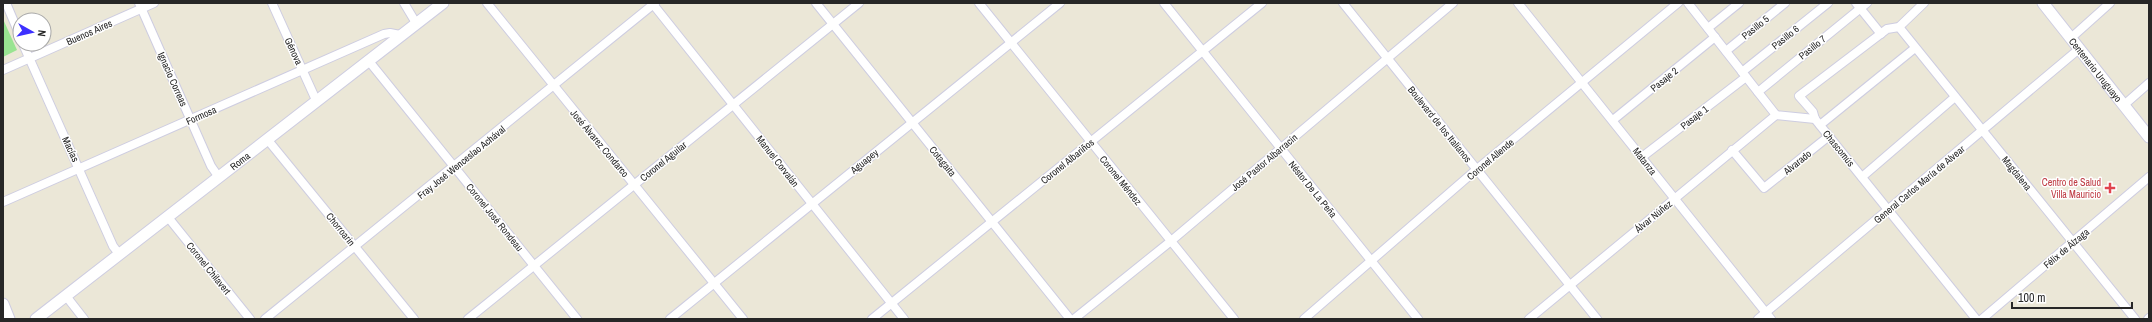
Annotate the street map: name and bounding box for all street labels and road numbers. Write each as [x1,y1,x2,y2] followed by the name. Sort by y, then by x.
[1739,12,1772,42] street label: Pasillo 5
[64,17,114,48] street label: Buenos Aires
[1769,22,1802,52] street label: Pasillo 6
[1796,32,1829,62] street label: Pasillo 7
[282,35,306,67] street label: Génova
[2066,35,2125,105] street label: Centenario Uruguayo
[155,50,190,108] street label: Ignacio Correas
[1648,64,1681,94] street label: Pasaje 2
[1405,84,1474,165] street label: Boulevard de los Italianos
[1678,102,1711,132] street label: Pasaje 1
[184,103,219,128] street label: Formosa
[568,107,632,180] street label: José Álvarez Condarco
[415,123,508,202] street label: Fray José Wenceslao Achával
[1820,127,1857,169] street label: Chascomús
[1229,131,1300,194] street label: José Pastor Albarracín
[753,133,802,190] street label: Manuel Corvalán
[59,134,82,164] street label: Macías
[1038,136,1097,187] street label: Coronel Albariños
[1464,136,1517,183] street label: Coronel Allende
[637,138,690,184] street label: Coronel Aguilar
[1871,142,1968,226] street label: General Carlos María de Alvear
[926,143,959,180] street label: Cotagaita
[1630,145,1660,178] street label: Matanza
[847,146,882,177] street label: Aguapey
[1780,147,1814,178] street label: Alvarado
[227,149,253,173] street label: Roma
[1097,153,1145,208] street label: Coronel Méndez
[1999,153,2035,194] street label: Magdalena
[1286,158,1340,221] street label: Néstor De La Peña
[463,181,526,254] street label: Coronel José Rondeau
[1631,197,1675,236] street label: Álvar Núñez
[323,210,358,249] street label: Chorroarin
[2041,225,2092,271] street label: Félix de Álzaga
[183,239,234,298] street label: Coronel Chilavert

